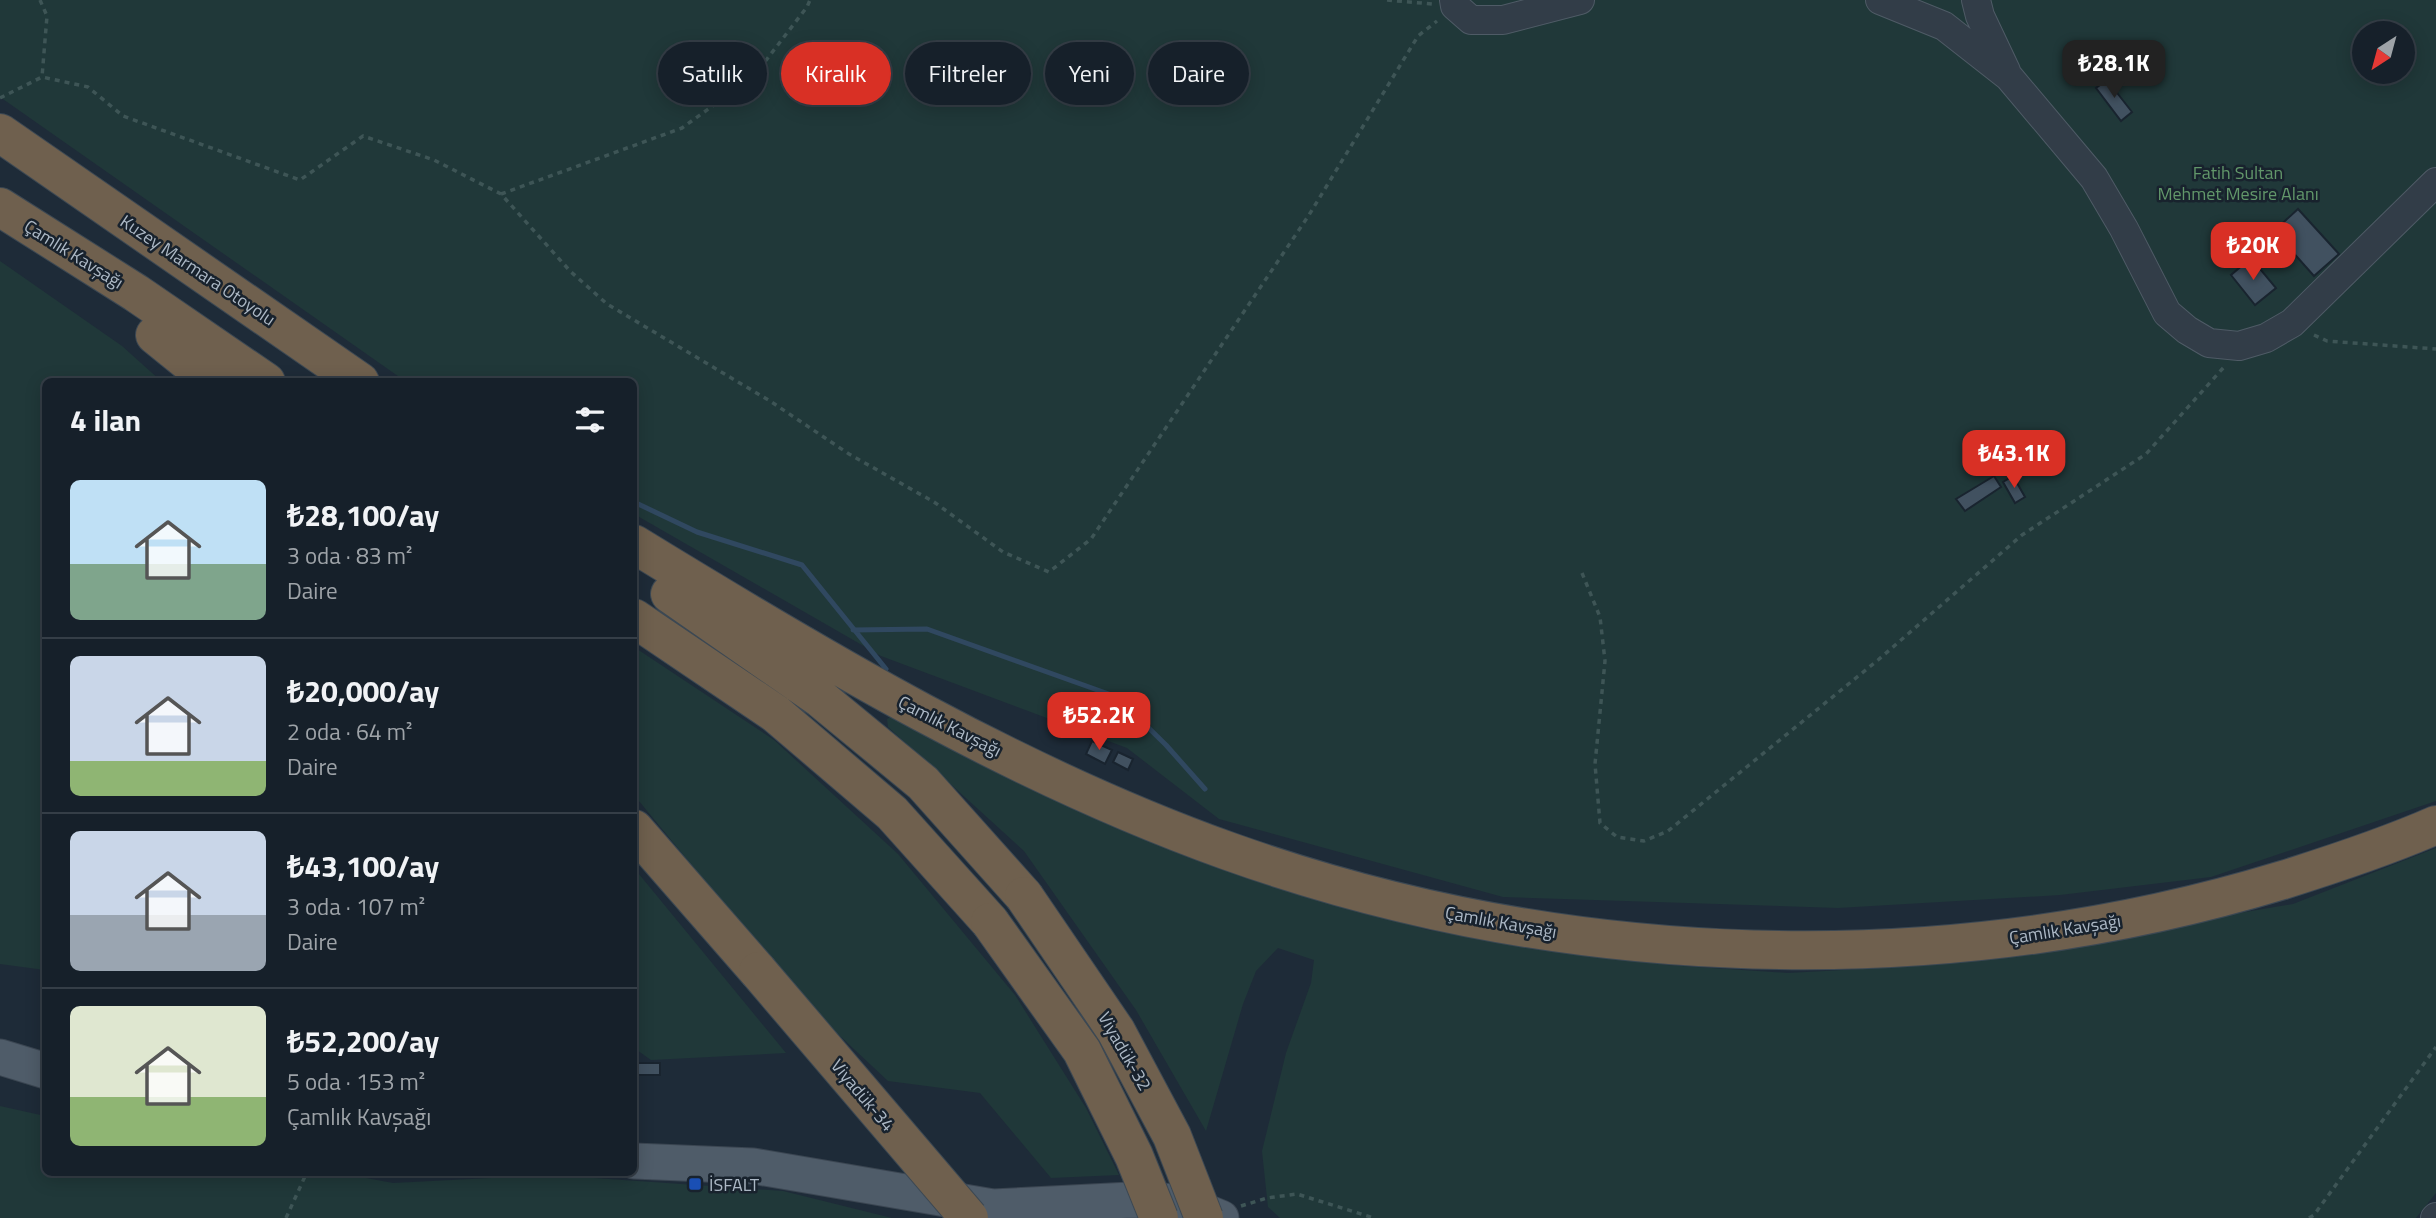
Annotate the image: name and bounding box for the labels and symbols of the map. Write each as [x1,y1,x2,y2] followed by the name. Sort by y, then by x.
[2352,21,2415,84] north arrow
[2057,41,2171,100] pin: ₺28.1K
[2157,159,2319,207] park label: Fatih Sultan Mehmet Mesire Alanı
[115,208,281,332] street label: Kuzey Marmara Otoyolu
[19,213,129,295] street label: Çamlık Kavşağı
[2212,222,2294,282] pin: ₺20K
[1957,430,2071,490] pin: ₺43.1K
[894,688,1006,764] street label: Çamlık Kavşağı
[1042,692,1156,752] pin: ₺52.2K
[1443,899,1559,945] street label: Çamlık Kavşağı
[2007,907,2123,951] street label: Çamlık Kavşağı
[1092,1007,1158,1095] street label: Viyadük-32
[825,1053,901,1137] street label: Viyadük-34
[709,1171,760,1198] place label: İSFALT
[687,1176,703,1192] marker: İSFALT

